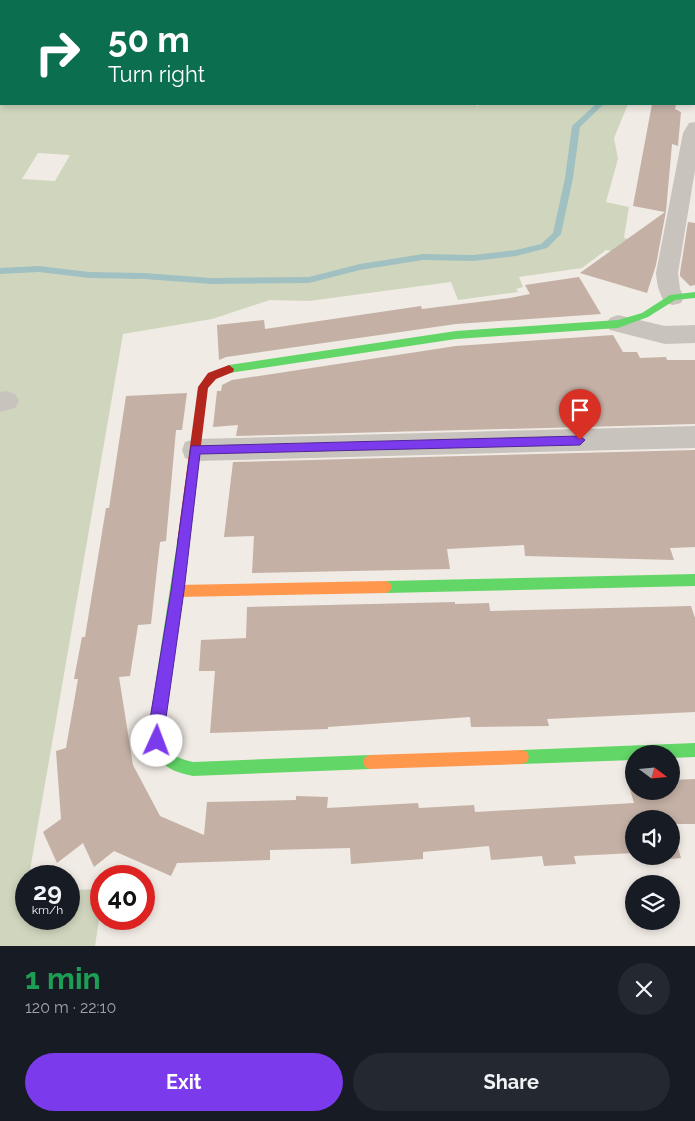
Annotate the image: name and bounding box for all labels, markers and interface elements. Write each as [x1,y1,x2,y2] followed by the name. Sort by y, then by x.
[108,19,190,60] text: 50 m
[25,20,90,85] icon: right
[108,61,205,87] text: Turn right
[559,389,601,440] pin
[566,396,594,424] icon: arrive
[130,714,182,766] position arrow
[625,745,680,800] north arrow
[625,745,680,930] map controls
[625,810,680,865] button: sound
[90,865,155,930] speed limit sign: 40
[625,875,680,930] button: layers
[33,876,62,906] text: 29
[32,903,63,917] text: km/h
[25,961,101,996] text: 1 min
[618,963,670,1015] button: close
[25,998,116,1017] text: 120 m · 22:10
[25,1053,343,1111] button: Exit
[353,1053,670,1111] button: Share

